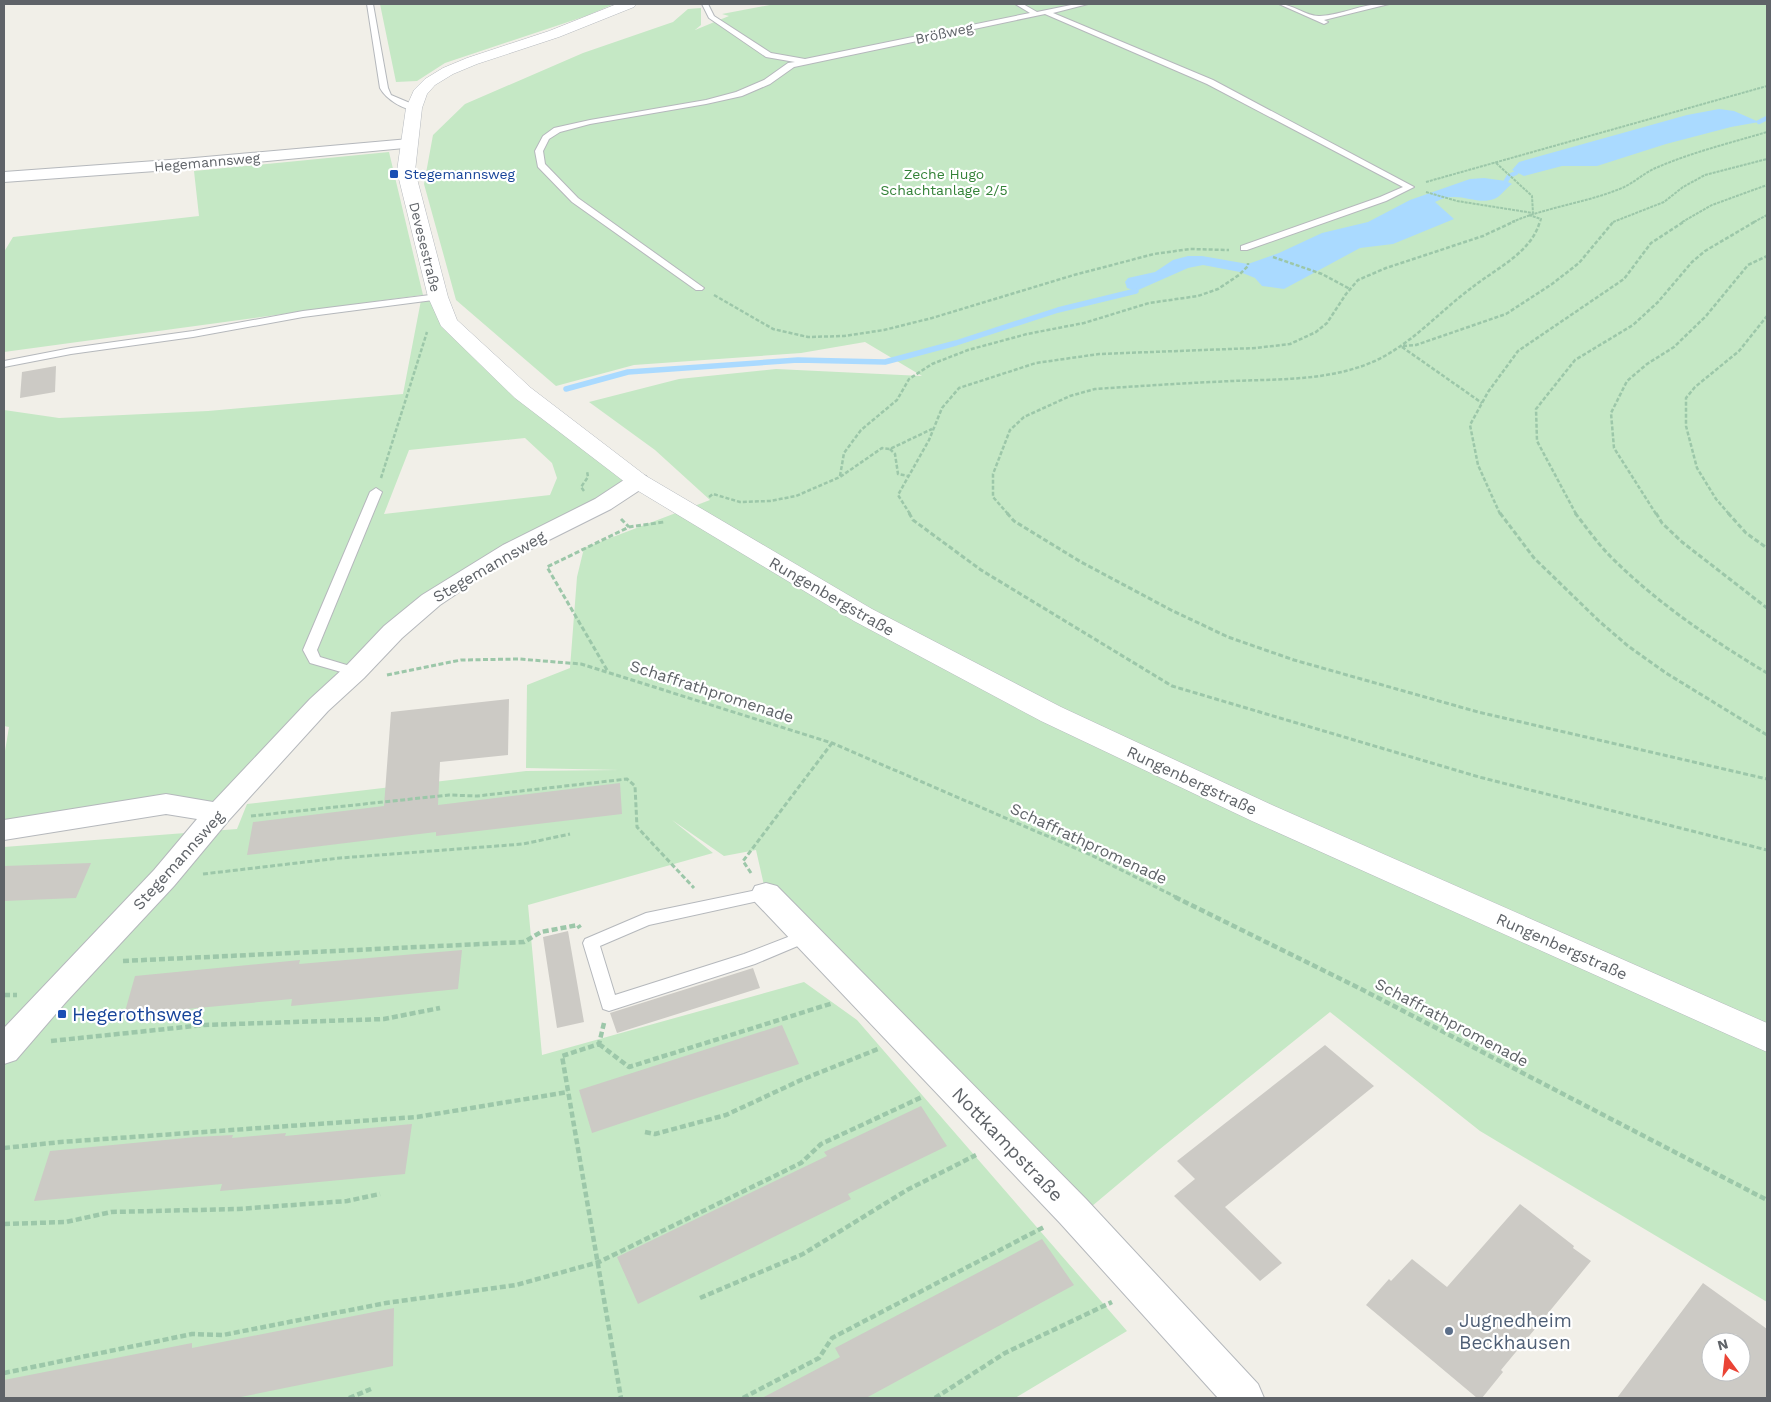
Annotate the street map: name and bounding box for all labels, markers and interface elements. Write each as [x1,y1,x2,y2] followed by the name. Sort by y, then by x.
[914,19,975,47] street label: Brößweg
[153,149,261,175] street label: Hegemannsweg
[404,166,516,182] place label: Stegemannsweg
[880,166,1008,198] park label: Zeche Hugo Schachtanlage 2/5
[388,168,400,180] marker: Stegemannsweg
[406,200,444,294] street label: Devesestraße
[430,526,549,606] street label: Stegemannsweg
[766,553,898,640] street label: Rungenbergstraße
[628,656,796,727] street label: Schaffrathpromenade
[1124,742,1260,819] street label: Rungenbergstraße
[1007,799,1170,888] street label: Schaffrathpromenade
[129,806,228,914] street label: Stegemannsweg
[1493,909,1630,984] street label: Rungenbergstraße
[1372,974,1532,1071] street label: Schaffrathpromenade
[72,1003,203,1026] place label: Hegerothsweg
[56,1008,68,1020] marker: Hegerothsweg
[947,1082,1068,1206] street label: Nottkampstraße
[1459,1309,1572,1354] place label: Jugnedheim Beckhausen
[1443,1325,1455,1337] marker: Jugnedheim Beckhausen
[1701,1332,1751,1382] north arrow
[1716,1335,1730,1354] text: N

